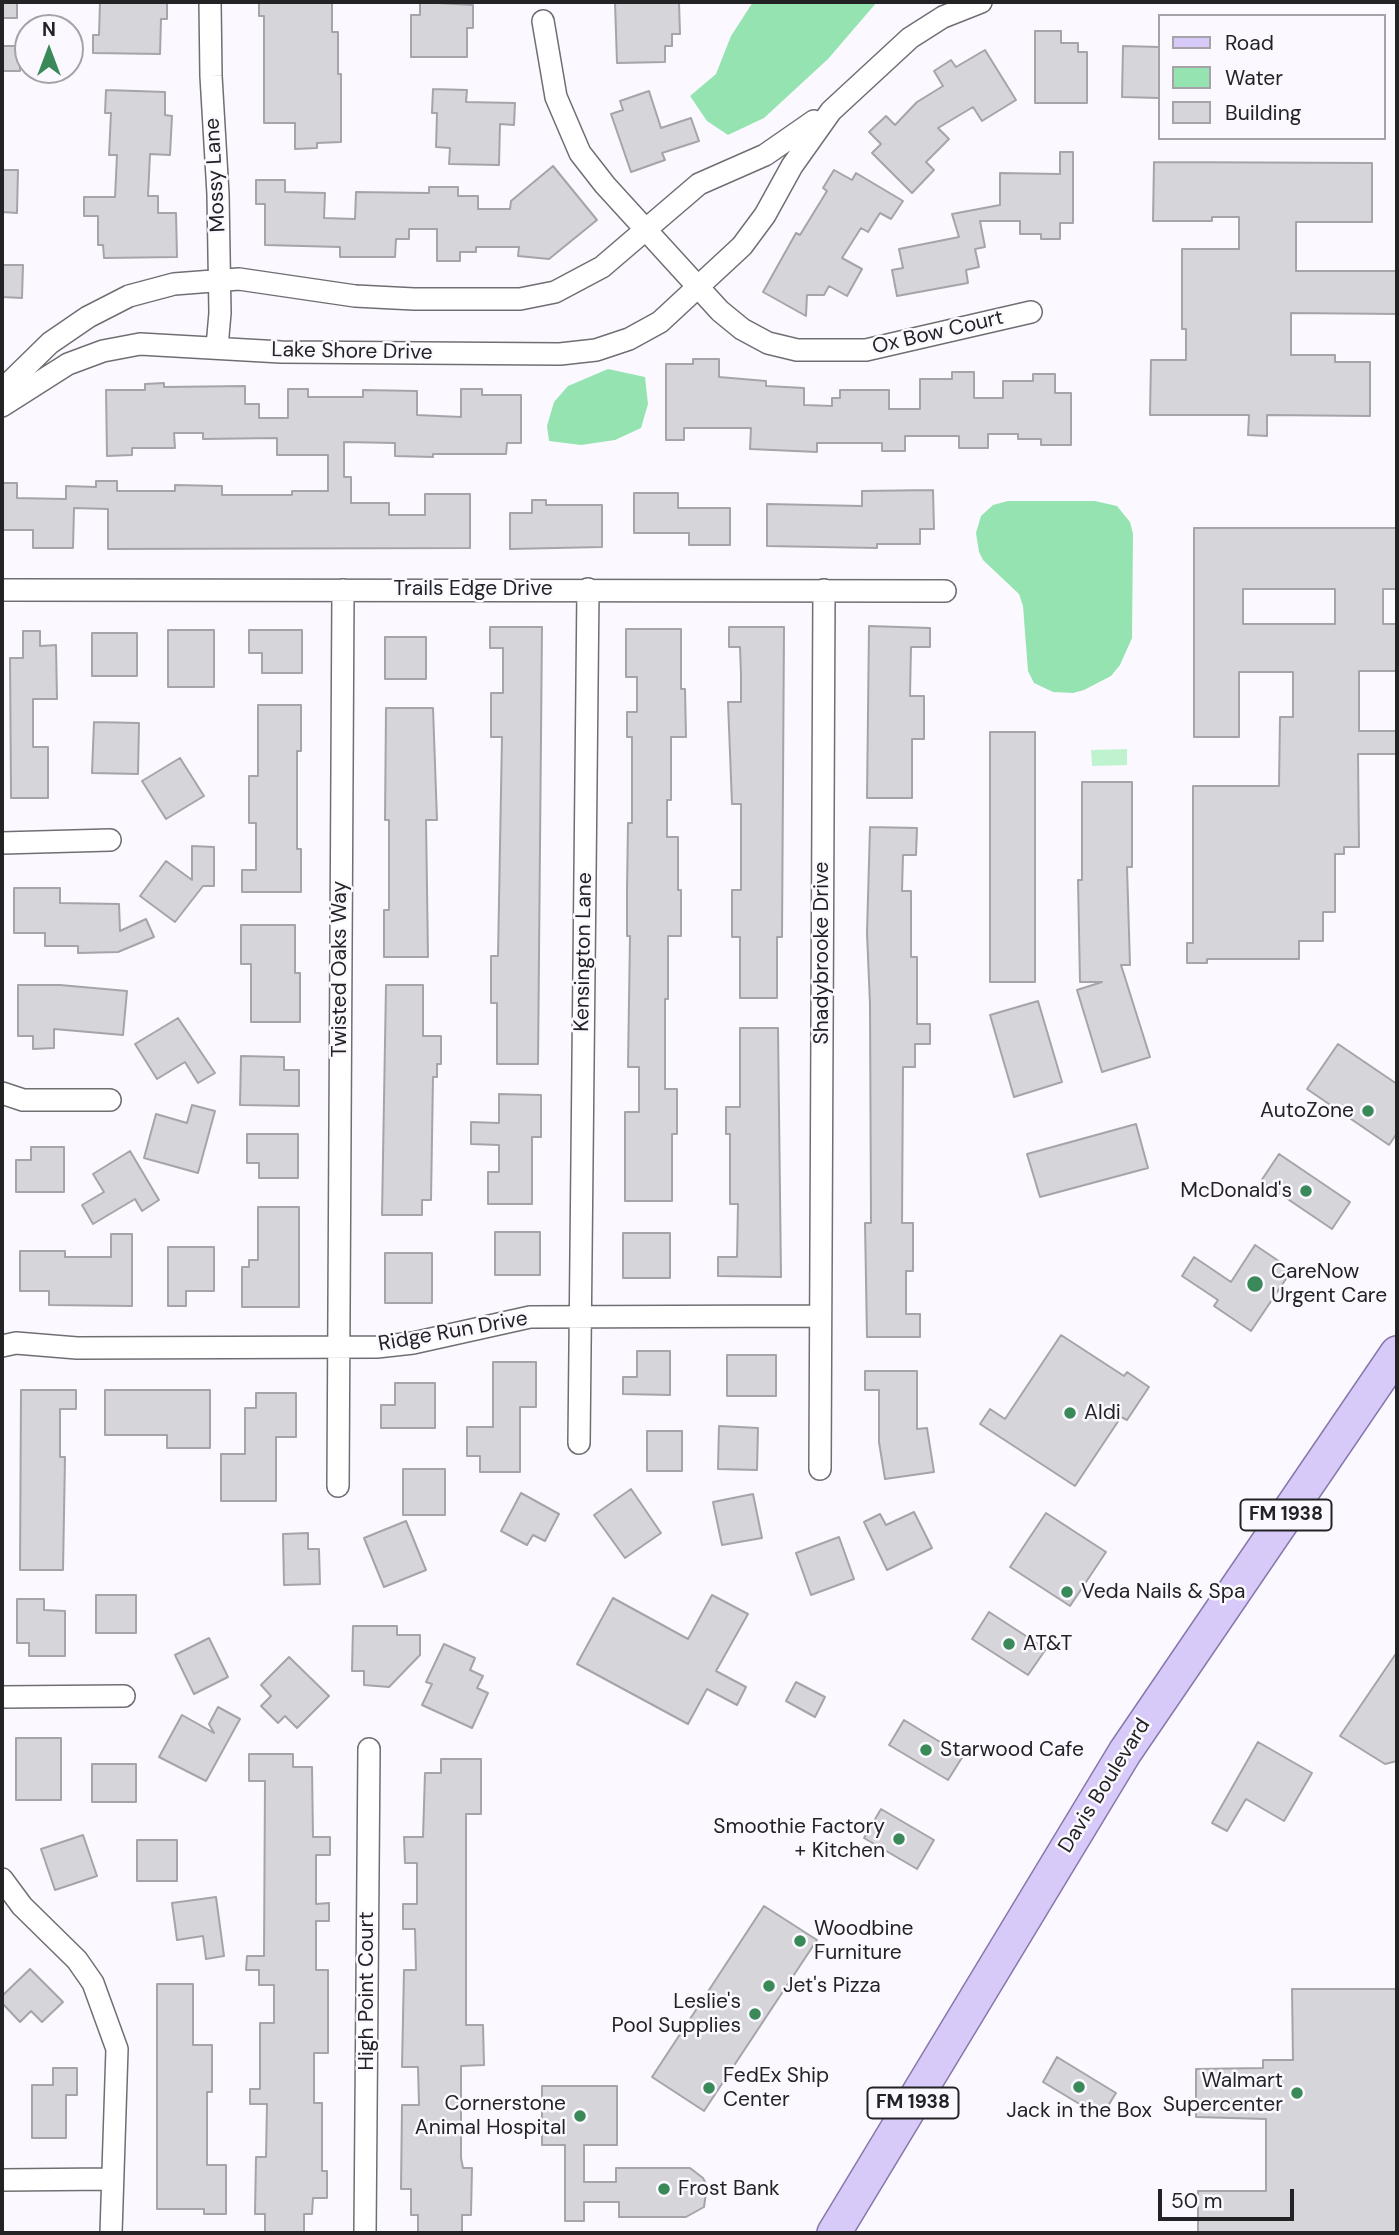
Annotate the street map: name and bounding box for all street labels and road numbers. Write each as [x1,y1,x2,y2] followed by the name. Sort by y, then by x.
[200,117,232,233] street label: Mossy Lane
[870,306,1006,360] street label: Ox Bow Court
[271,338,433,366] street label: Lake Shore Drive
[393,576,553,602] street label: Trails Edge Drive
[809,861,835,1045] street label: Shadybrooke Drive
[570,872,598,1032] street label: Kensington Lane
[327,881,353,1057] street label: Twisted Oaks Way
[376,1306,530,1358] street label: Ridge Run Drive
[1240,1499,1332,1530] road number: FM 1938
[1054,1714,1156,1858] street label: Davis Boulevard
[354,1911,380,2071] street label: High Point Court
[867,2088,958,2118] road number: FM 1938

